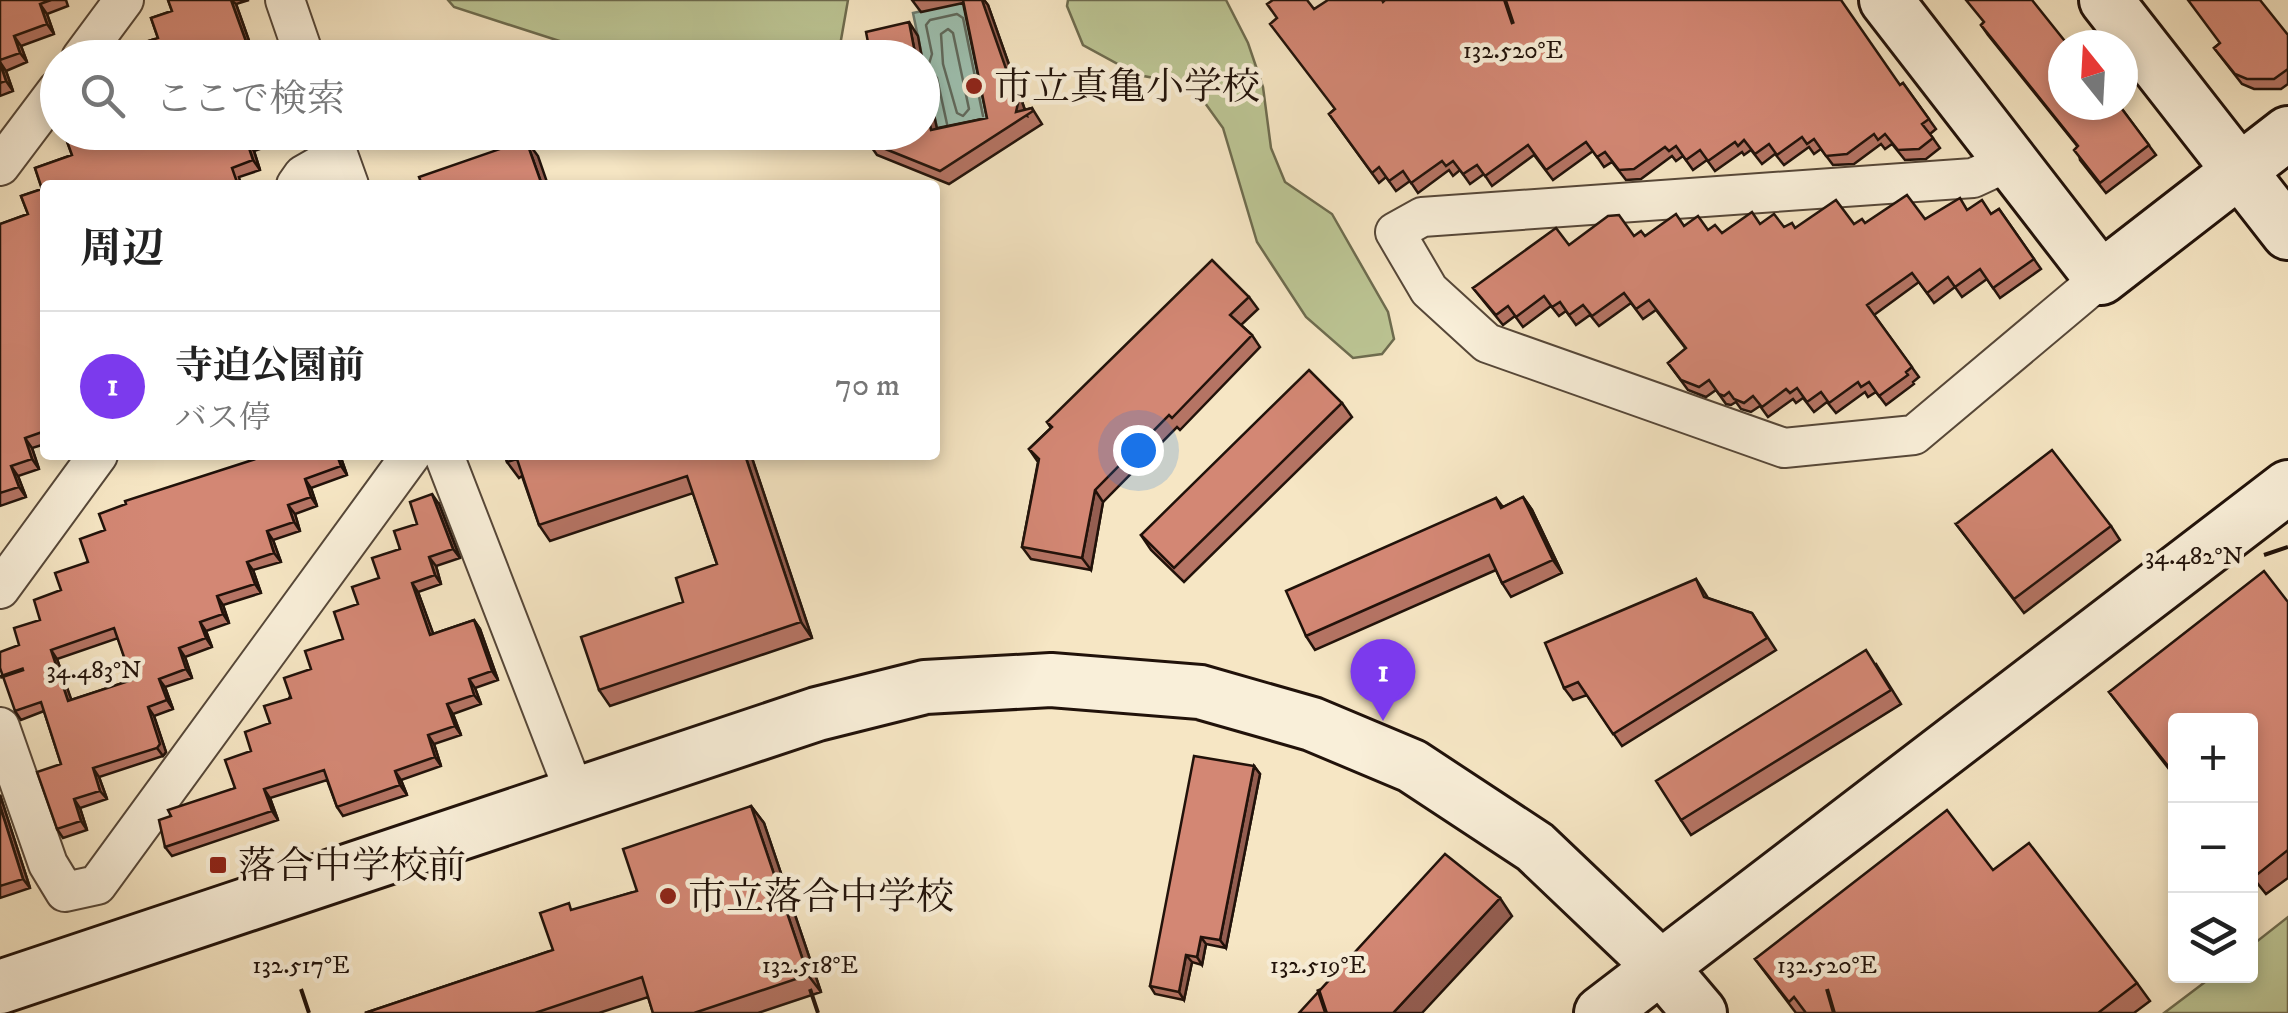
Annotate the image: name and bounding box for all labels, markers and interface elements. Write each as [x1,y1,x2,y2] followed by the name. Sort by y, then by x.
[2048,30,2138,120] north arrow
[1463,35,1563,66] text: 132.520°E
[40,40,940,150] search box
[994,64,1260,112] place label: 市立真亀小学校
[75,68,130,123] icon: search
[963,75,985,97] marker: 市立真亀小学校
[155,76,345,124] text: ここで検索
[80,224,164,276] text: 周辺
[175,343,365,391] text: 寺迫公園前
[107,366,118,406] text: 1
[835,366,900,406] text: 70 m
[175,399,271,439] text: バス停
[1113,425,1164,476] your location
[2145,541,2243,572] text: 34.482°N
[1350,638,1416,721] pin: 1
[46,655,142,686] text: 34.483°N
[2168,713,2258,983] map controls
[2168,713,2258,803] button: +
[2168,803,2258,893] button: −
[238,843,466,891] place label: 落合中学校前
[207,854,229,876] marker: 落合中学校前
[688,874,954,922] place label: 市立落合中学校
[657,885,679,907] marker: 市立落合中学校
[2168,893,2258,983] button: layers
[252,950,350,981] text: 132.517°E
[762,950,858,981] text: 132.518°E
[1270,950,1366,981] text: 132.519°E
[1777,950,1877,981] text: 132.520°E

